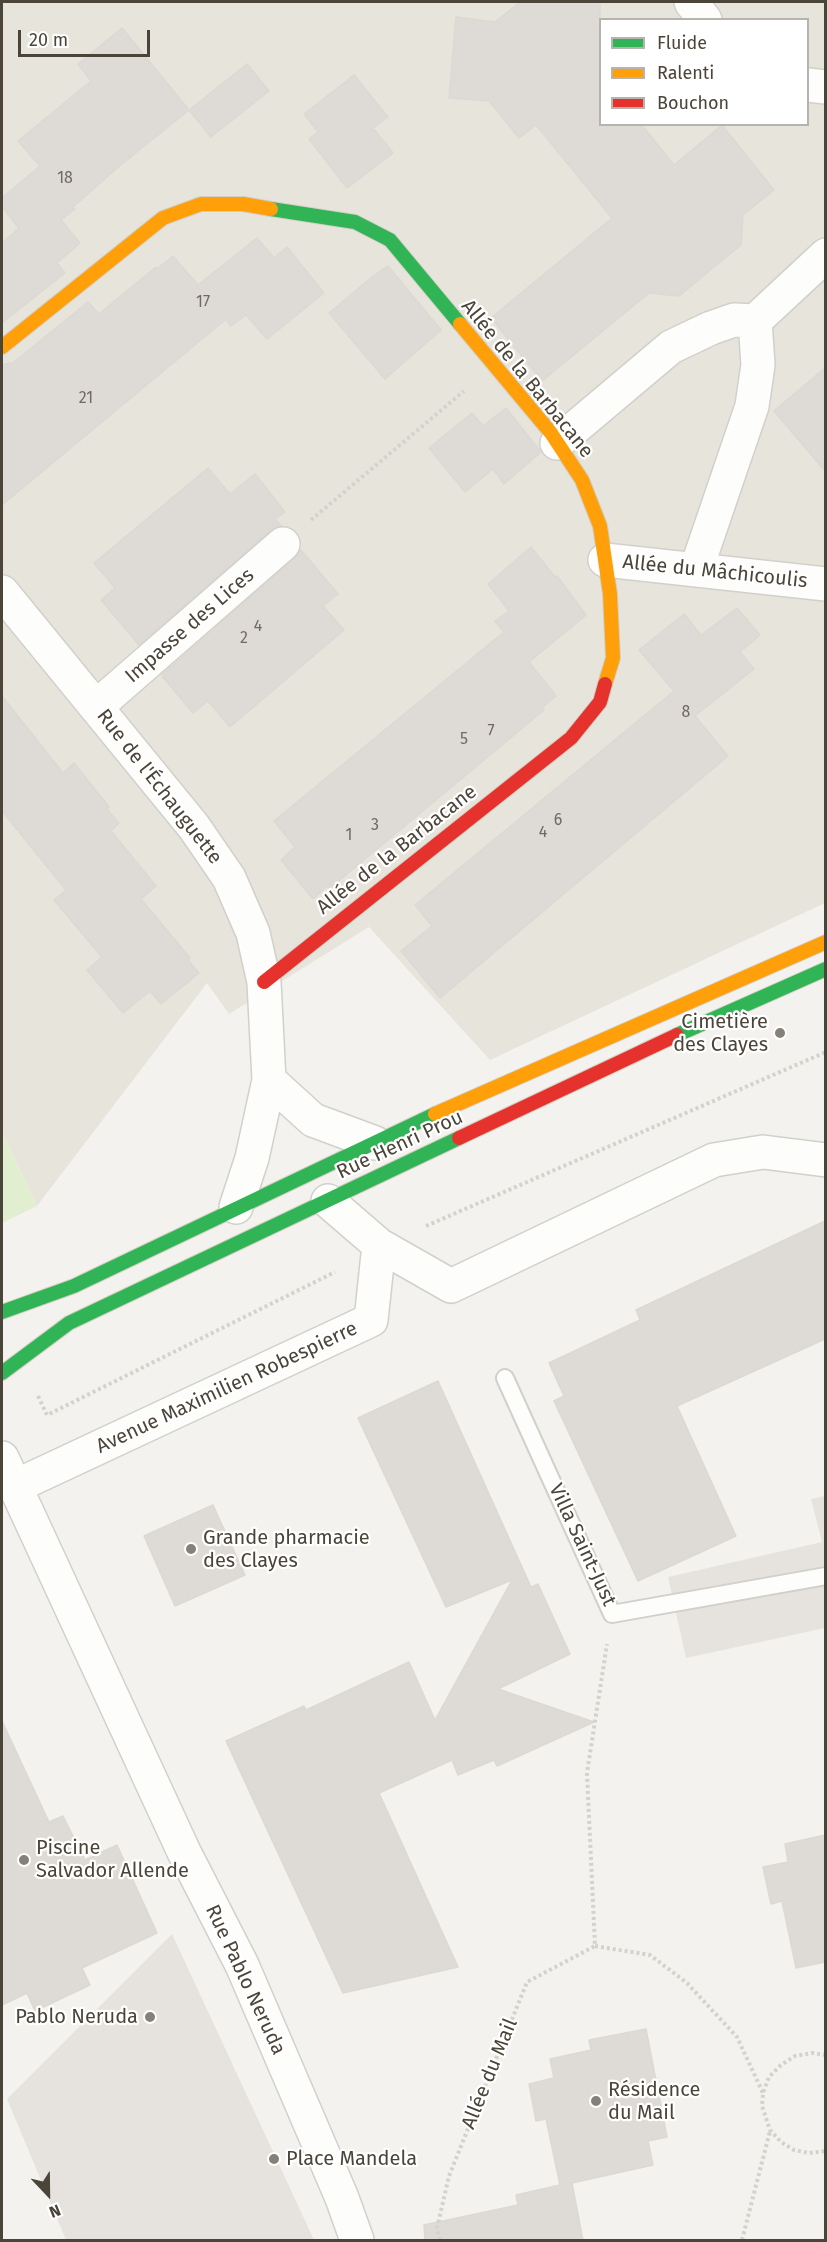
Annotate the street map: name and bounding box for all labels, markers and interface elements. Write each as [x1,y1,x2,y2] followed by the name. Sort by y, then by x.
[21,18,153,56] scale bar
[599,18,809,126] legend
[29,29,68,51] text: 20 m
[657,32,707,54] text: Fluide
[657,62,714,84] text: Ralenti
[657,92,729,114] text: Bouchon
[57,169,73,189] house number: 18
[196,293,210,313] house number: 17
[456,295,598,463] street label: Allée de la Barbacane
[79,389,93,409] house number: 21
[621,550,809,594] street label: Allée du Mâchicoulis
[121,564,259,688] street label: Impasse des Lices
[254,617,262,637] house number: 4
[240,629,248,649] house number: 2
[682,703,690,723] house number: 8
[91,705,227,869] street label: Rue de l'Échauguette
[487,722,495,742] house number: 7
[460,730,468,750] house number: 5
[312,780,482,920] street label: Allée de la Barbacane
[554,811,562,831] house number: 6
[371,816,379,836] house number: 3
[539,823,547,843] house number: 4
[346,826,352,846] house number: 1
[673,1010,768,1057] place label: Cimetière des Clayes
[773,1026,787,1040] marker: Cimetière des Clayes
[333,1105,467,1185] street label: Rue Henri Prou
[93,1317,361,1459] street label: Avenue Maximilien Robespierre
[543,1480,621,1610] street label: Villa Saint-Just
[203,1526,370,1573] place label: Grande pharmacie des Clayes
[184,1542,198,1556] marker: Grande pharmacie des Clayes
[36,1836,189,1883] place label: Piscine Salvador Allende
[17,1853,31,1867] marker: Piscine Salvador Allende
[200,1901,290,2059] street label: Rue Pablo Neruda
[15,2005,138,2029] place label: Pablo Neruda
[143,2010,157,2024] marker: Pablo Neruda
[457,2015,523,2133] street label: Allée du Mail
[608,2078,700,2125] place label: Résidence du Mail
[589,2094,603,2108] marker: Résidence du Mail
[286,2147,417,2171] place label: Place Mandela
[267,2152,281,2166] marker: Place Mandela
[18,2164,78,2224] north arrow
[46,2200,63,2222] text: N

